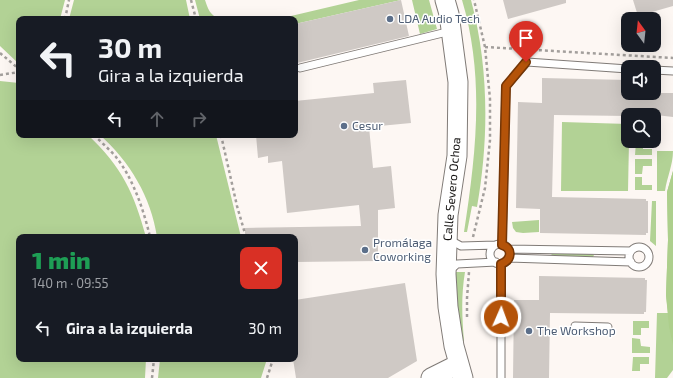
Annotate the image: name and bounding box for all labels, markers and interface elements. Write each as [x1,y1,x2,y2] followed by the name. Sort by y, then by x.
[398,11,480,25] place label: LDA Audio Tech
[621,12,661,52] north arrow
[621,12,661,148] map controls
[385,14,395,24] marker: LDA Audio Tech
[509,21,543,62] pin
[515,27,537,49] icon: arrive
[98,30,162,64] text: 30 m
[32,32,84,84] icon: left
[621,60,661,100] button: sound
[98,64,244,86] text: Gira a la izquierda
[104,108,126,130] icon: left
[146,108,168,130] icon: ahead
[188,108,210,130] icon: right
[621,108,661,148] button: search
[352,118,383,132] place label: Cesur
[339,121,349,131] marker: Cesur
[439,137,463,241] street label: Calle Severo Ochoa
[373,235,432,263] place label: Promálaga Coworking
[32,245,91,274] text: 1 min
[360,245,370,255] marker: Promálaga Coworking
[240,247,282,289] button: close
[32,275,108,291] text: 140 m · 09:55
[480,296,522,338] position arrow
[32,317,54,339] icon: left
[66,319,193,337] text: Gira a la izquierda
[248,319,282,337] text: 30 m
[537,323,616,337] place label: The Workshop
[524,326,534,336] marker: The Workshop

